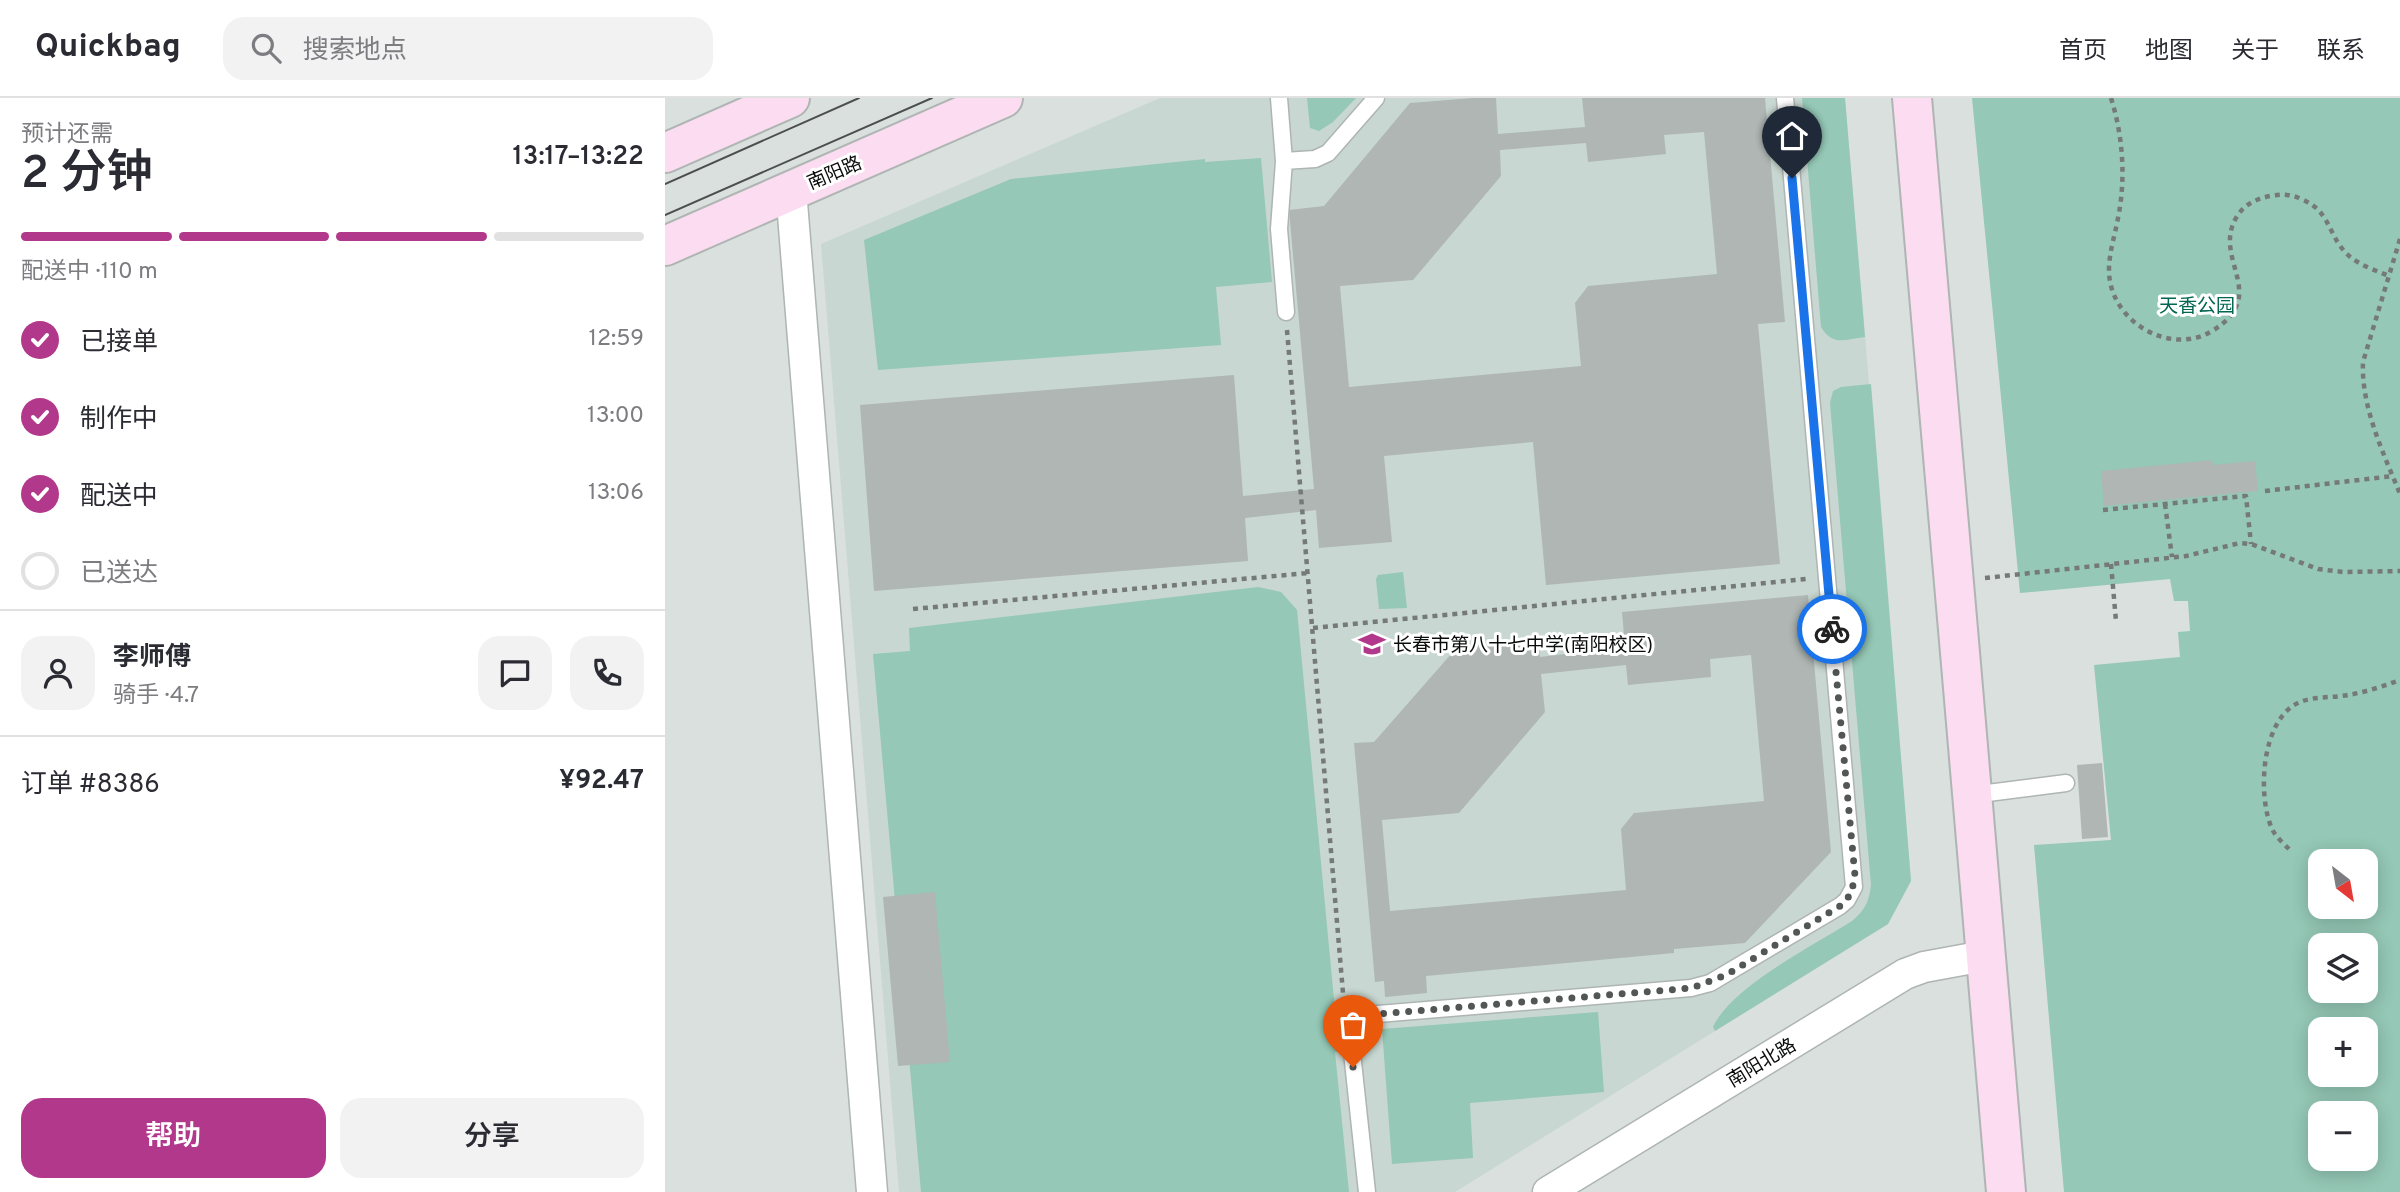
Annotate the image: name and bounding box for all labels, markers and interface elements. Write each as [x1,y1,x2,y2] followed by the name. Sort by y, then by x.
[223,17,713,80] search box
[35,27,181,69] text: Quickbag
[247,29,285,67] icon: search
[303,35,407,68] text: 搜索地点
[2059,37,2107,67] text: 首页
[2145,37,2193,67] text: 地图
[2231,37,2279,67] text: 关于
[2317,37,2365,67] text: 联系
[1762,106,1822,178] pin
[1773,117,1811,155] icon: home
[21,121,113,150] text: 预计还需
[513,141,644,174] text: 13:17–13:22
[21,146,152,205] text: 2 分钟
[804,152,866,196] street label: 南阳路
[21,258,158,287] text: 配送中 · 110 m
[2159,295,2235,319] park label: 天香公园
[21,321,59,359] icon: check
[588,325,644,354] text: 12:59
[80,327,158,360] text: 已接单
[21,398,59,436] icon: check
[587,402,644,431] text: 13:00
[80,404,158,437] text: 制作中
[21,475,59,513] icon: check
[588,479,644,508] text: 13:06
[80,481,158,514] text: 配送中
[80,558,158,591] text: 已送达
[1797,594,1867,664] courier
[1813,610,1851,648] icon: bike
[1357,629,1387,659] school or university icon: 长春市第八十七中学(南阳校区)
[1393,634,1653,658] place label: 长春市第八十七中学(南阳校区)
[21,636,95,710] button: person
[478,636,552,710] button: chat
[570,636,644,710] button: phone
[113,642,191,675] text: 李师傅
[113,682,199,711] text: 骑手 · 4.7
[559,765,644,798] text: ¥92.47
[21,769,160,802] text: 订单 #8386
[2308,849,2378,919] north arrow
[2308,849,2378,1171] map controls
[2308,933,2378,1003] button: layers
[1323,995,1383,1067] pin
[1334,1006,1372,1044] icon: bag
[2308,1017,2378,1087] button: +
[1723,1034,1801,1094] street label: 南阳北路
[21,1098,326,1178] button: 帮助
[340,1098,644,1178] button: 分享
[2308,1101,2378,1171] button: −

